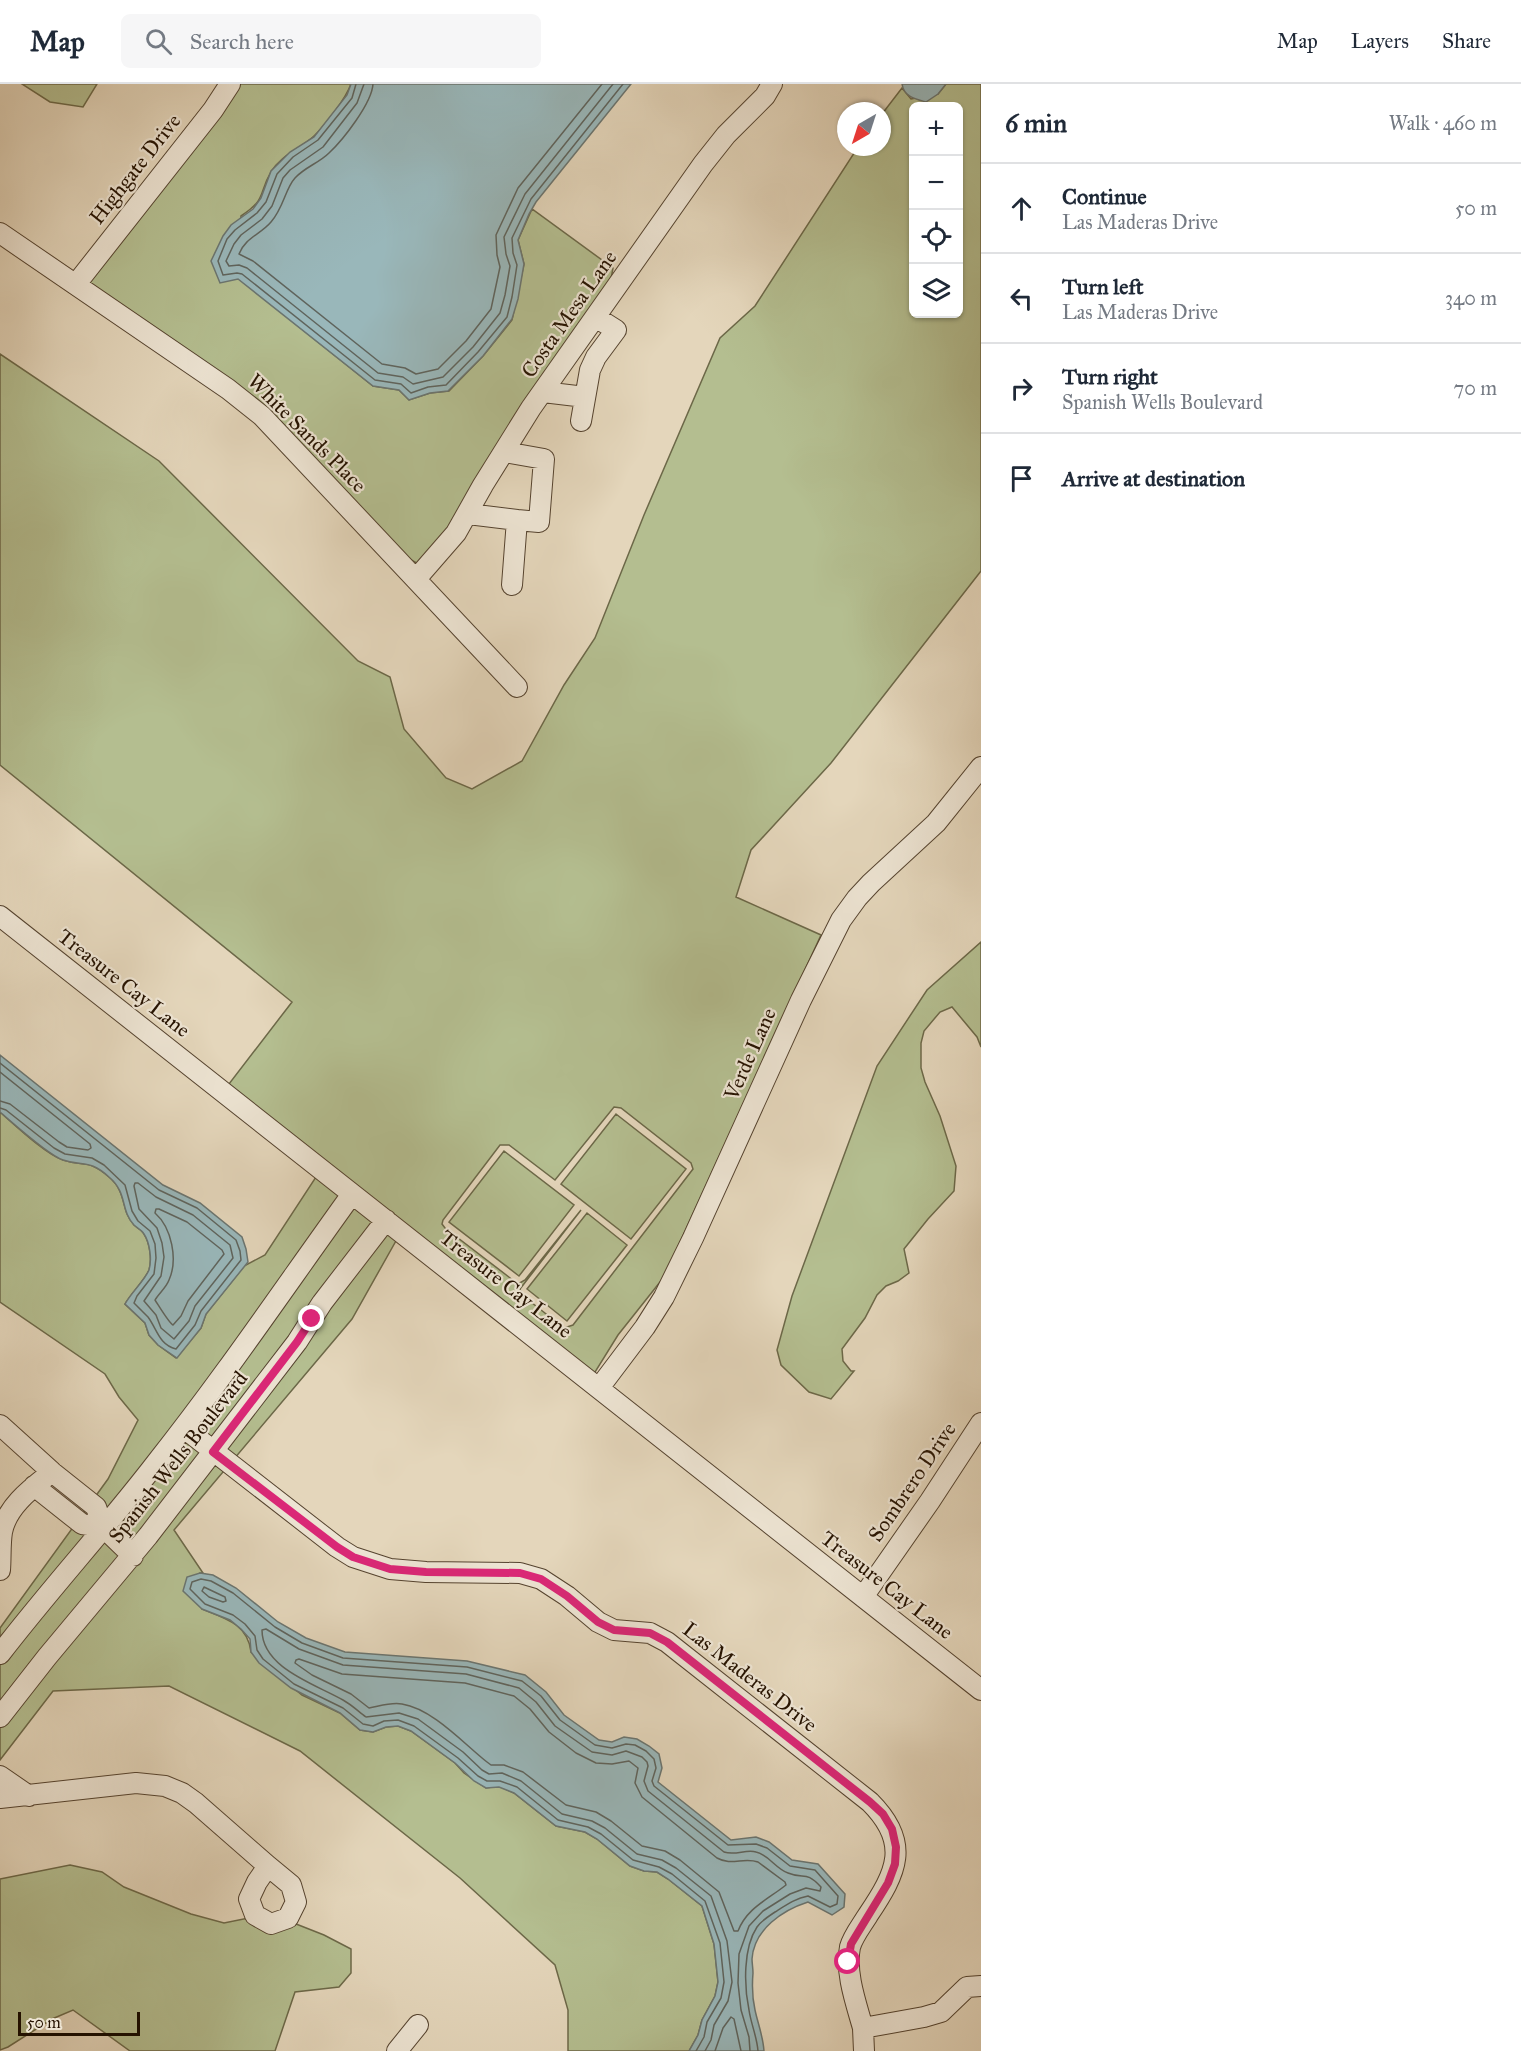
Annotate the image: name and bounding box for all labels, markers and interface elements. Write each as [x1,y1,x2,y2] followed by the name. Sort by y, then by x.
[121,14,541,68] search box
[30,24,85,59] text: Map
[142,25,175,58] icon: search
[190,28,294,55] text: Search here
[1277,28,1318,54] text: Map
[1351,28,1409,54] text: Layers
[1442,28,1491,54] text: Share
[837,102,891,156] north arrow
[909,102,963,318] map controls
[909,102,963,156] button: +
[1005,107,1067,139] text: 6 min
[84,108,186,230] street label: Highgate Drive
[1389,111,1497,135] text: Walk · 460 m
[909,156,963,210] button: −
[1062,183,1147,210] text: Continue
[1005,192,1038,225] icon: ahead
[1455,196,1497,220] text: 50 m
[909,210,963,264] button: locate
[1062,210,1218,234] text: Las Maderas Drive
[516,245,623,383] street label: Costa Mesa Lane
[909,264,963,318] button: layers
[1062,273,1144,300] text: Turn left
[1005,282,1038,315] icon: left
[1445,286,1497,310] text: 340 m
[1062,300,1218,324] text: Las Maderas Drive
[1062,363,1158,390] text: Turn right
[242,368,372,498] street label: White Sands Place
[1005,372,1038,405] icon: right
[1454,376,1497,400] text: 70 m
[1062,390,1263,414] text: Spanish Wells Boulevard
[1005,462,1038,495] icon: arrive
[1062,465,1245,492] text: Arrive at destination
[53,923,196,1043] street label: Treasure Cay Lane
[718,1004,782,1105] street label: Verde Lane
[435,1224,578,1344] street label: Treasure Cay Lane
[298,1305,324,1331] route end
[103,1365,254,1548] street label: Spanish Wells Boulevard
[863,1417,962,1547] street label: Sombrero Drive
[816,1525,959,1645] street label: Treasure Cay Lane
[677,1616,823,1738] street label: Las Maderas Drive
[834,1948,860,1974] route start
[18,2009,140,2036] scale bar
[27,2013,61,2032] text: 50 m

